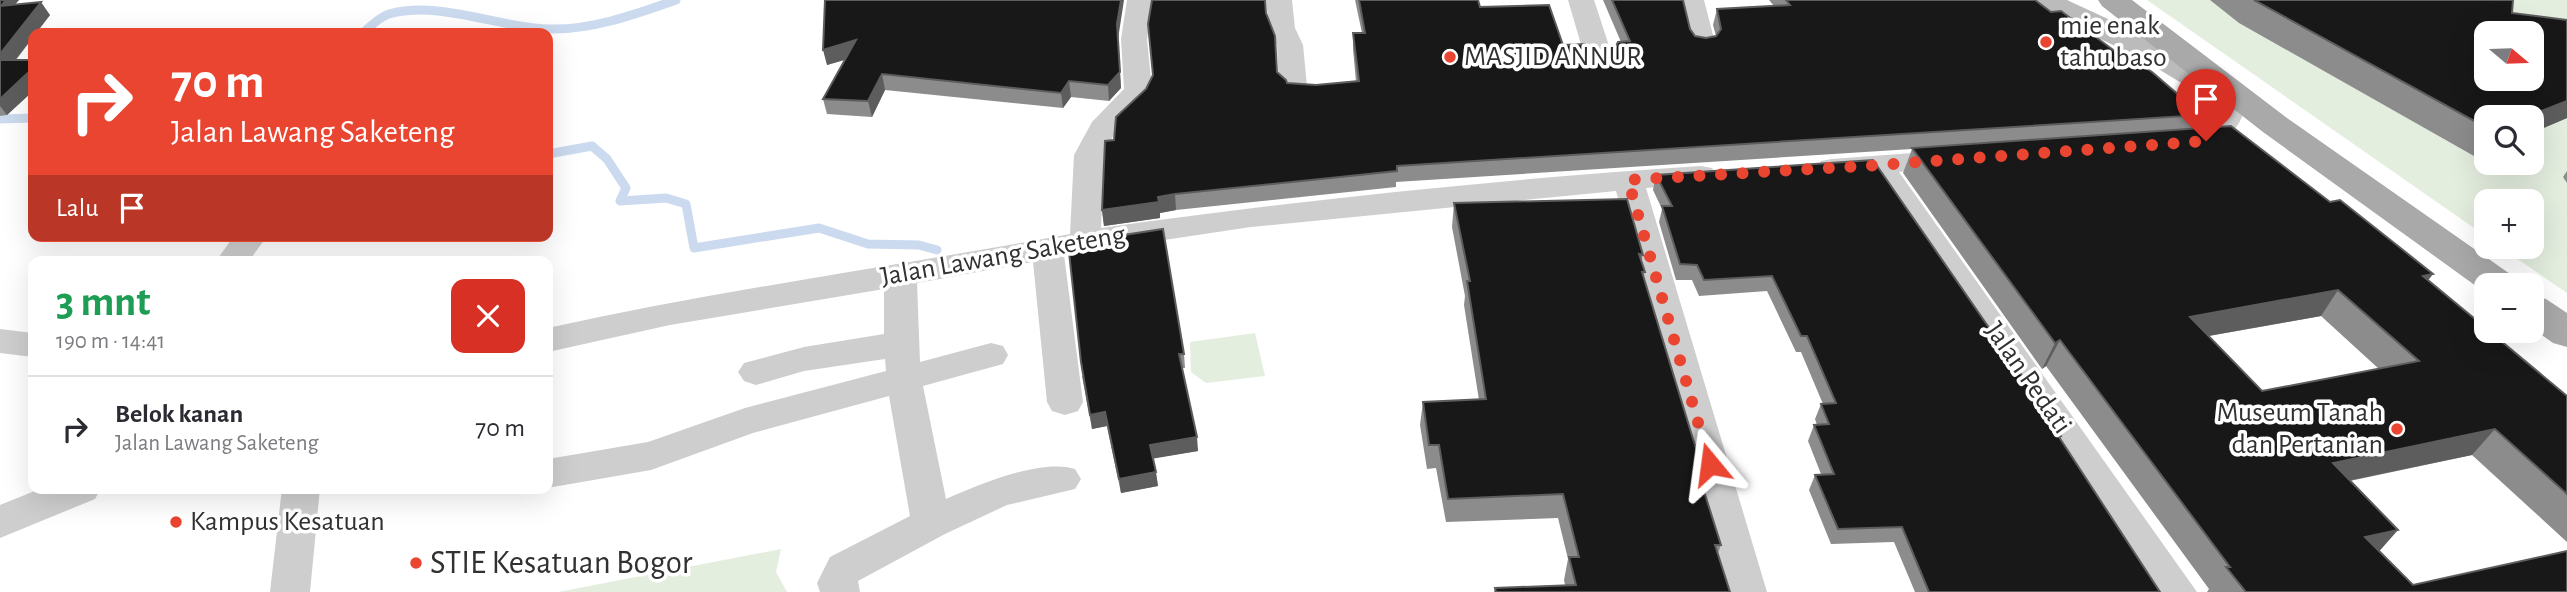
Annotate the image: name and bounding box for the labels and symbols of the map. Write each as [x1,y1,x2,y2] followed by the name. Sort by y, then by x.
[2060,12,2167,72] place label: mie enak tahu baso
[2474,21,2544,91] north arrow
[2038,34,2054,50] marker: mie enak tahu baso
[1464,43,1642,71] place label: MASJID ANNUR
[1442,49,1458,65] marker: MASJID ANNUR
[2176,69,2236,141] pin
[878,221,1128,291] street label: Jalan Lawang Saketeng
[1979,317,2077,439] street label: Jalan Pedati
[2216,399,2383,459] place label: Museum Tanah dan Pertanian
[2389,421,2405,437] marker: Museum Tanah dan Pertanian
[1673,427,1747,501] position arrow
[190,508,385,536] place label: Kampus Kesatuan
[168,514,184,530] marker: Kampus Kesatuan
[430,547,693,580] place label: STIE Kesatuan Bogor
[408,555,424,571] marker: STIE Kesatuan Bogor

